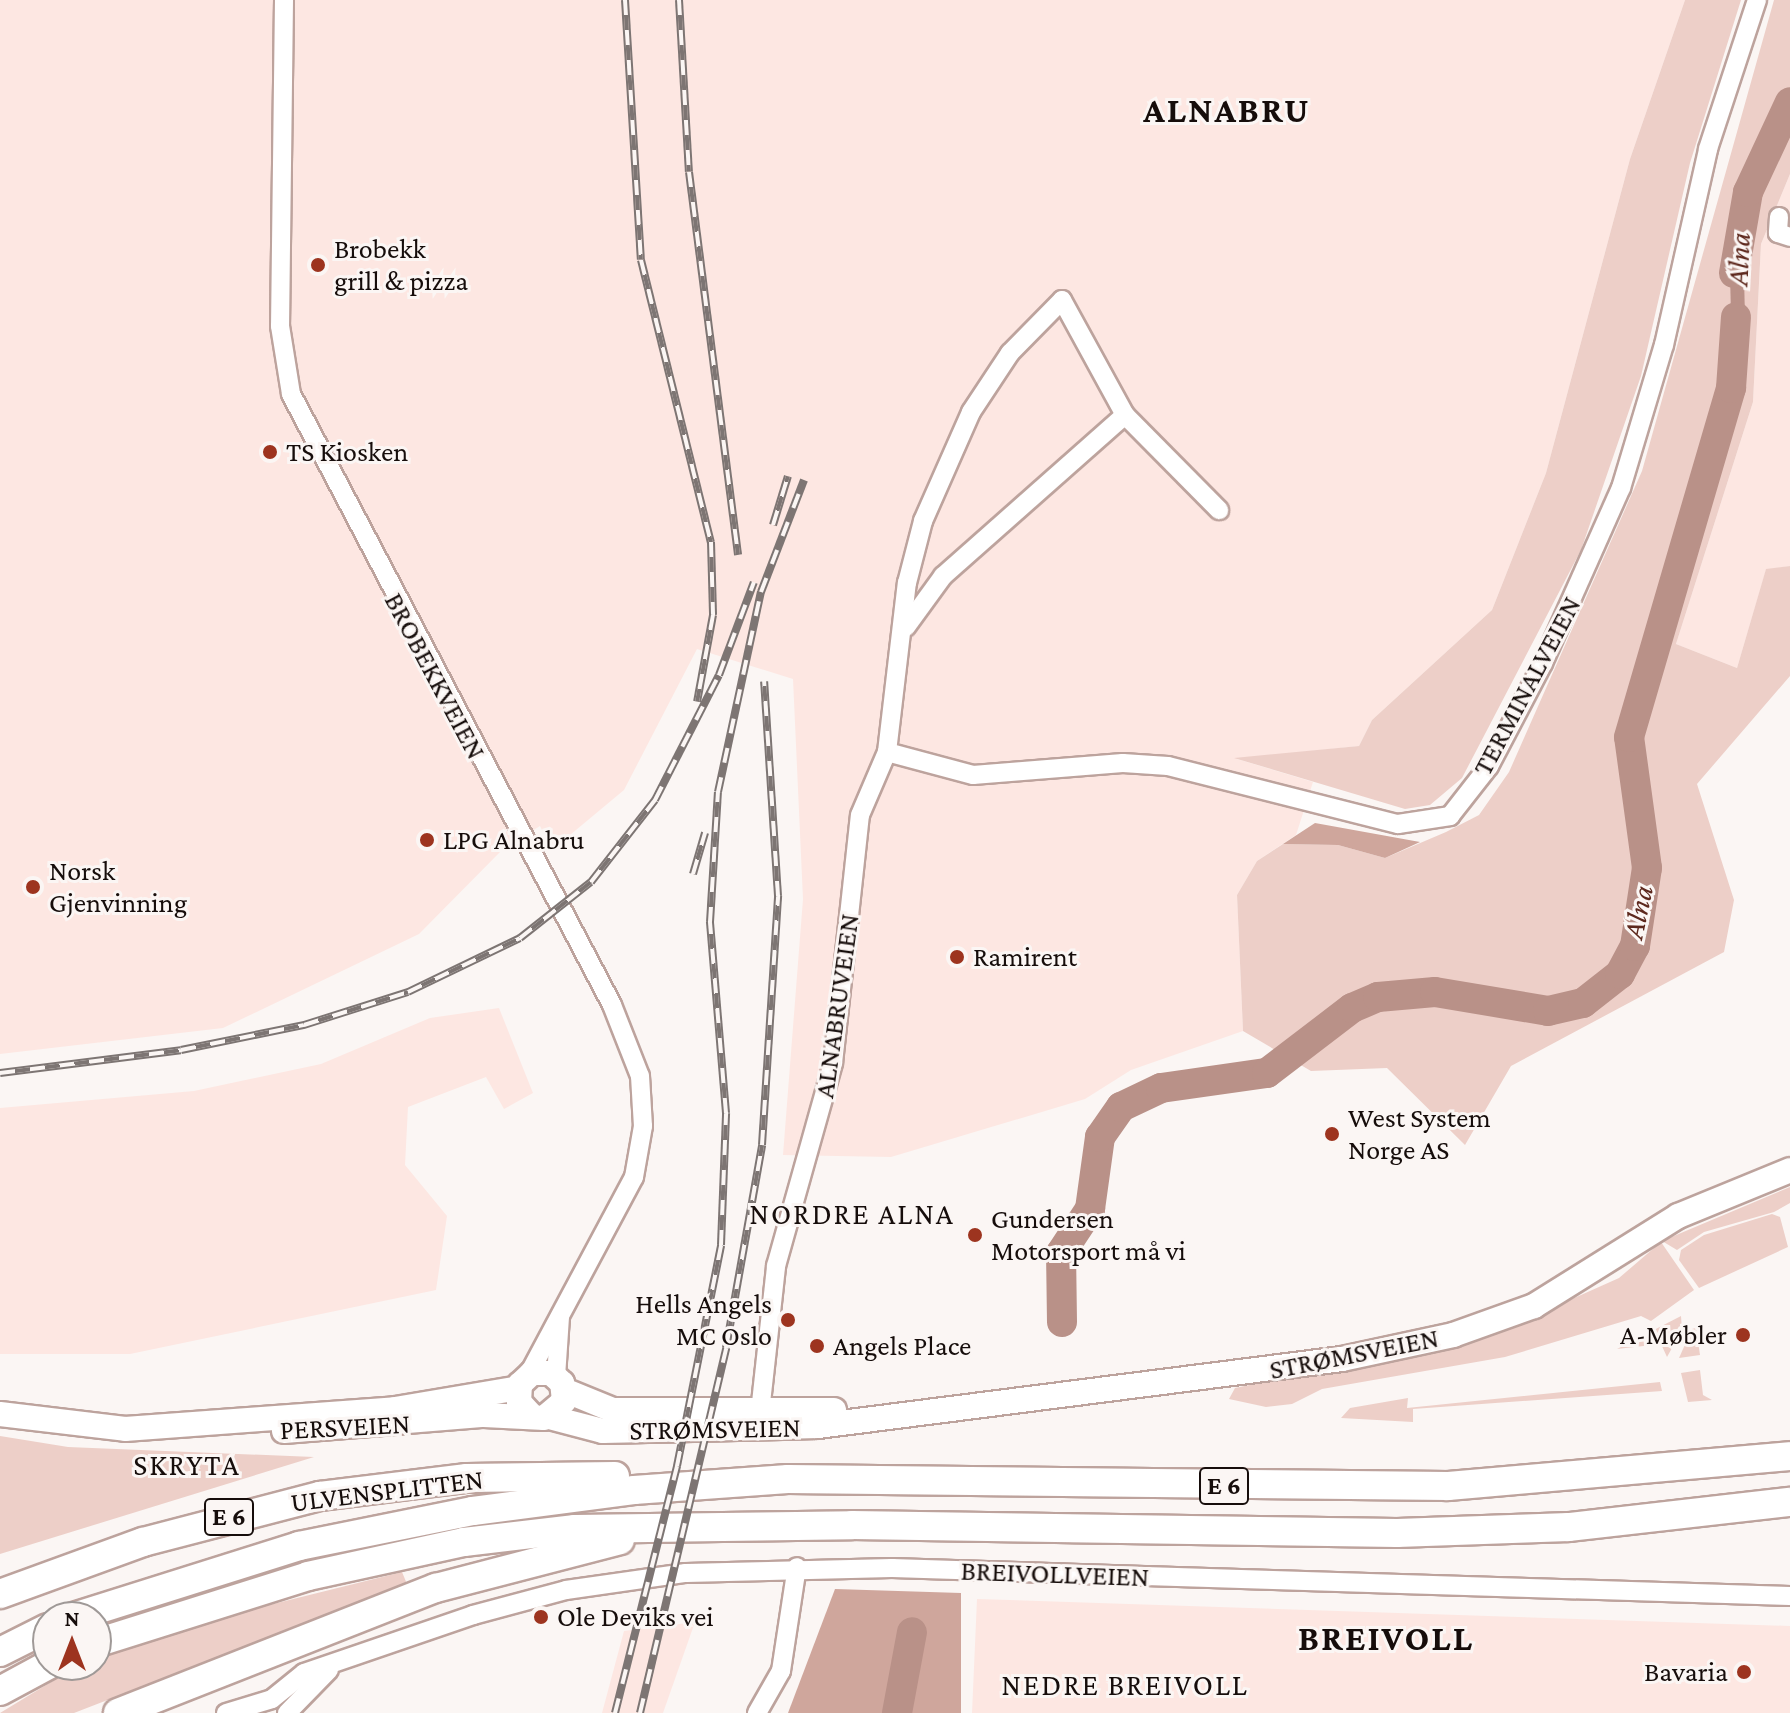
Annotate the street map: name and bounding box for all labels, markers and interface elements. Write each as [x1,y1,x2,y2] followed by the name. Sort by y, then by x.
[1143,89,1311,133] district label: ALNABRU
[1720,231,1758,287] water label: Alna
[334,232,468,298] place label: Brobekk grill & pizza
[309,256,327,274] marker: Brobekk grill & pizza
[286,435,408,469] place label: TS Kiosken
[261,443,279,461] marker: TS Kiosken
[377,587,493,765] street label: BROBEKKVEIEN
[1466,591,1588,781] street label: TERMINALVEIEN
[443,823,584,857] place label: LPG Alnabru
[418,831,436,849] marker: LPG Alnabru
[49,854,187,920] place label: Norsk Gjenvinning
[24,878,42,896] marker: Norsk Gjenvinning
[1615,882,1661,942] water label: Alna
[807,912,867,1100] street label: ALNABRUVEIEN
[973,940,1077,974] place label: Ramirent
[948,948,966,966] marker: Ramirent
[1348,1101,1491,1167] place label: West System Norge AS
[1323,1125,1341,1143] marker: West System Norge AS
[749,1196,955,1232] district label: NORDRE ALNA
[991,1202,1186,1268] place label: Gundersen Motorsport må vi
[966,1226,984,1244] marker: Gundersen Motorsport må vi
[635,1287,772,1353] place label: Hells Angels MC Oslo
[779,1311,797,1329] marker: Hells Angels MC Oslo
[1620,1318,1727,1352] place label: A-Møbler
[1267,1321,1441,1387] street label: STRØMSVEIEN
[1734,1326,1752,1344] marker: A-Møbler
[833,1329,971,1363] place label: Angels Place
[808,1337,826,1355] marker: Angels Place
[279,1407,411,1447] street label: PERSVEIEN
[629,1411,801,1447] street label: STRØMSVEIEN
[133,1447,241,1483] district label: SKRYTA
[289,1462,485,1520] street label: ULVENSPLITTEN
[1198,1464,1250,1508] road number: E 6
[203,1495,255,1539] road number: E 6
[960,1554,1150,1594] street label: BREIVOLLVEIEN
[557,1600,714,1634] place label: Ole Deviks vei
[32,1601,112,1681] north arrow
[65,1606,80,1631] text: N
[532,1608,550,1626] marker: Ole Deviks vei
[1298,1617,1474,1661] district label: BREIVOLL
[1644,1655,1728,1689] place label: Bavaria
[1735,1663,1753,1681] marker: Bavaria
[1001,1667,1249,1703] district label: NEDRE BREIVOLL

